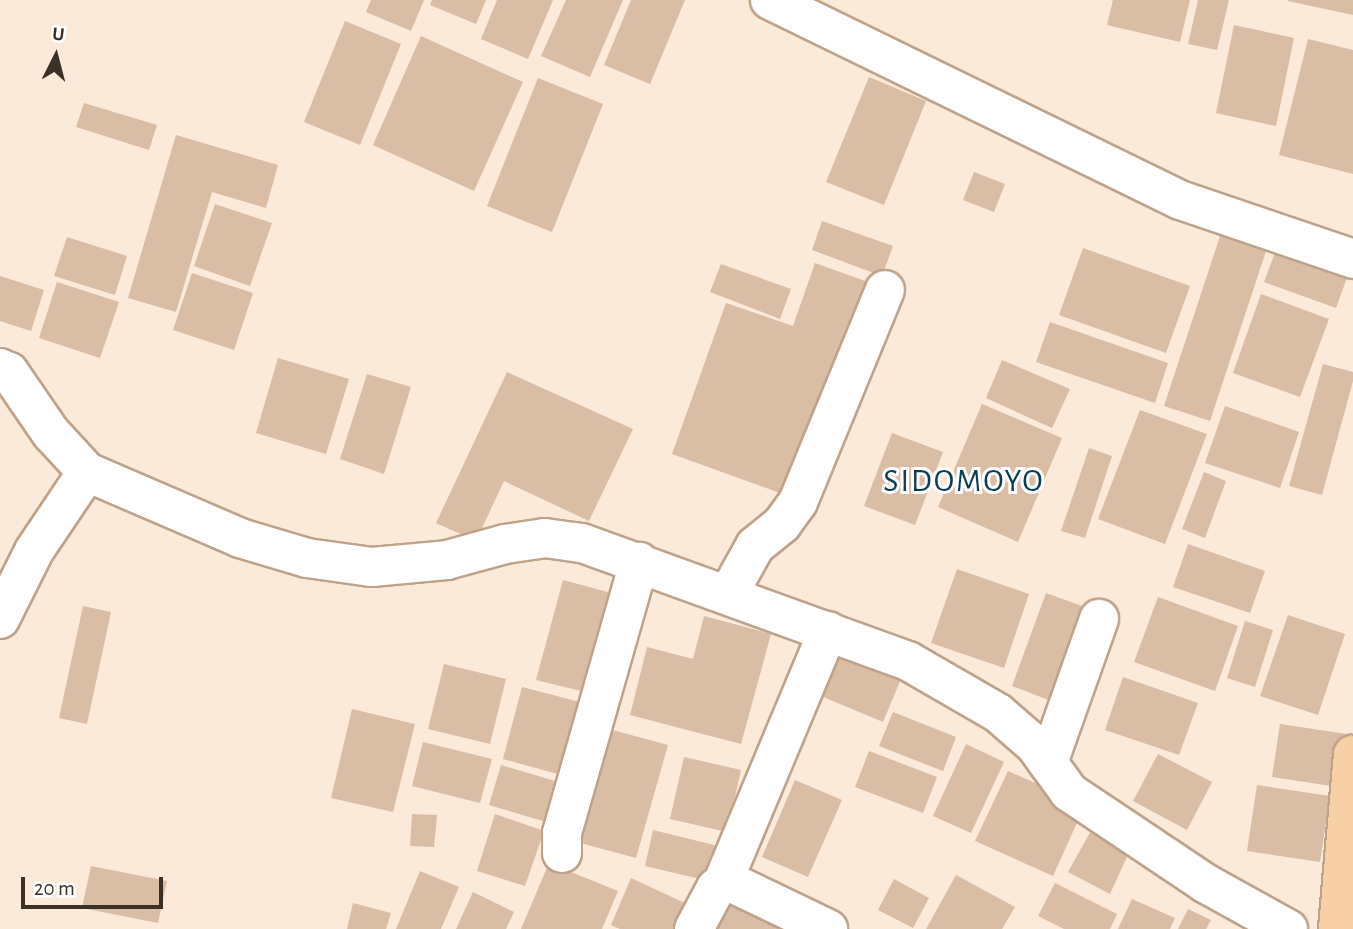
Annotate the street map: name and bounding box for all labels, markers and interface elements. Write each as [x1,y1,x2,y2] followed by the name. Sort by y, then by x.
[21,21,91,91] north arrow
[51,25,65,45] text: U
[884,462,1044,500] district label: SIDOMOYO
[24,862,166,906] scale bar
[34,878,75,899] text: 20 m

